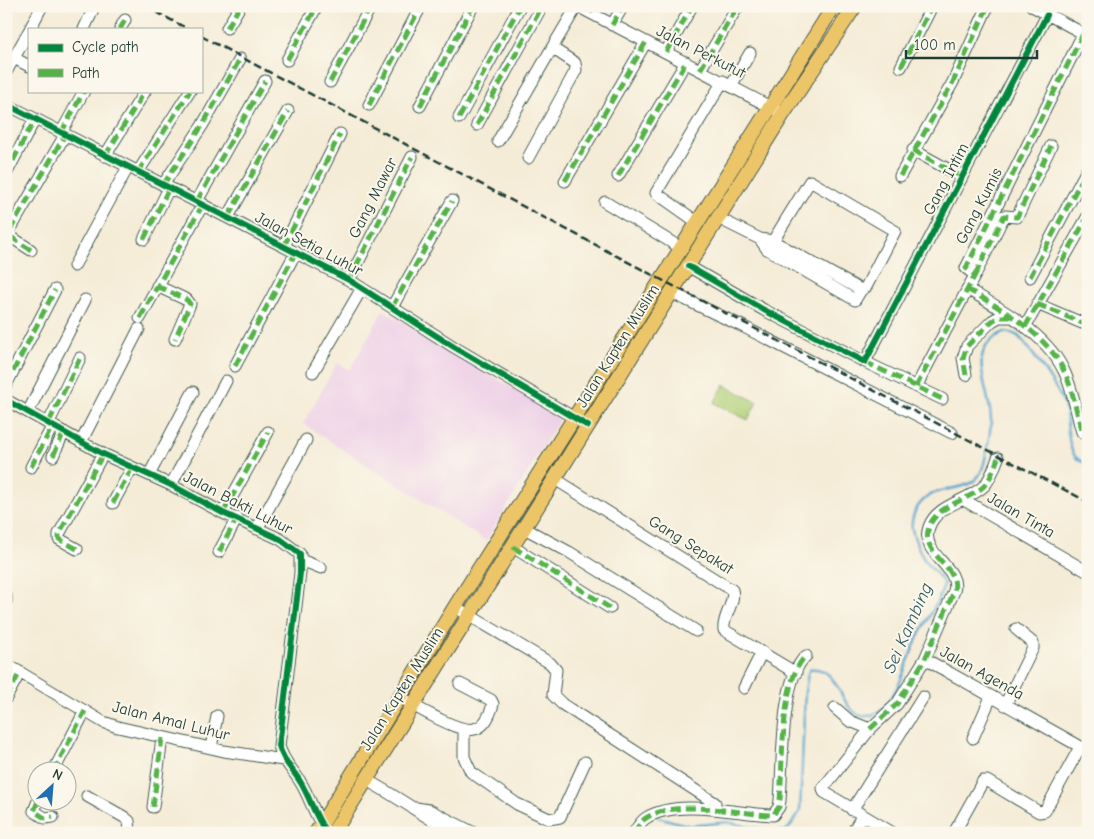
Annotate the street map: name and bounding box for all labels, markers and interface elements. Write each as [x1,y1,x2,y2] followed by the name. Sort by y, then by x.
[654,22,749,82] street label: Jalan Perkutut
[28,28,202,92] legend
[906,28,1038,60] scale bar
[914,36,956,54] text: 100 m
[72,38,139,56] text: Cycle path
[72,64,100,82] text: Path
[920,140,972,218] street label: Gang Intim
[345,154,401,241] street label: Gang Mawar
[952,165,1006,247] street label: Gang Kumis
[252,208,366,280] street label: Jalan Setia Luhur
[573,281,663,411] street label: Jalan Kapten Muslim
[180,468,296,539] street label: Jalan Bakti Luhur
[984,489,1058,541] street label: Jalan Tinta
[645,512,737,578] street label: Gang Sepakat
[879,580,937,676] water label: Sei Kambing
[357,624,447,754] street label: Jalan Kapten Muslim
[937,643,1027,703] street label: Jalan Agenda
[110,698,232,744] street label: Jalan Amal Luhur
[28,762,78,812] north arrow
[50,765,65,784] text: N

